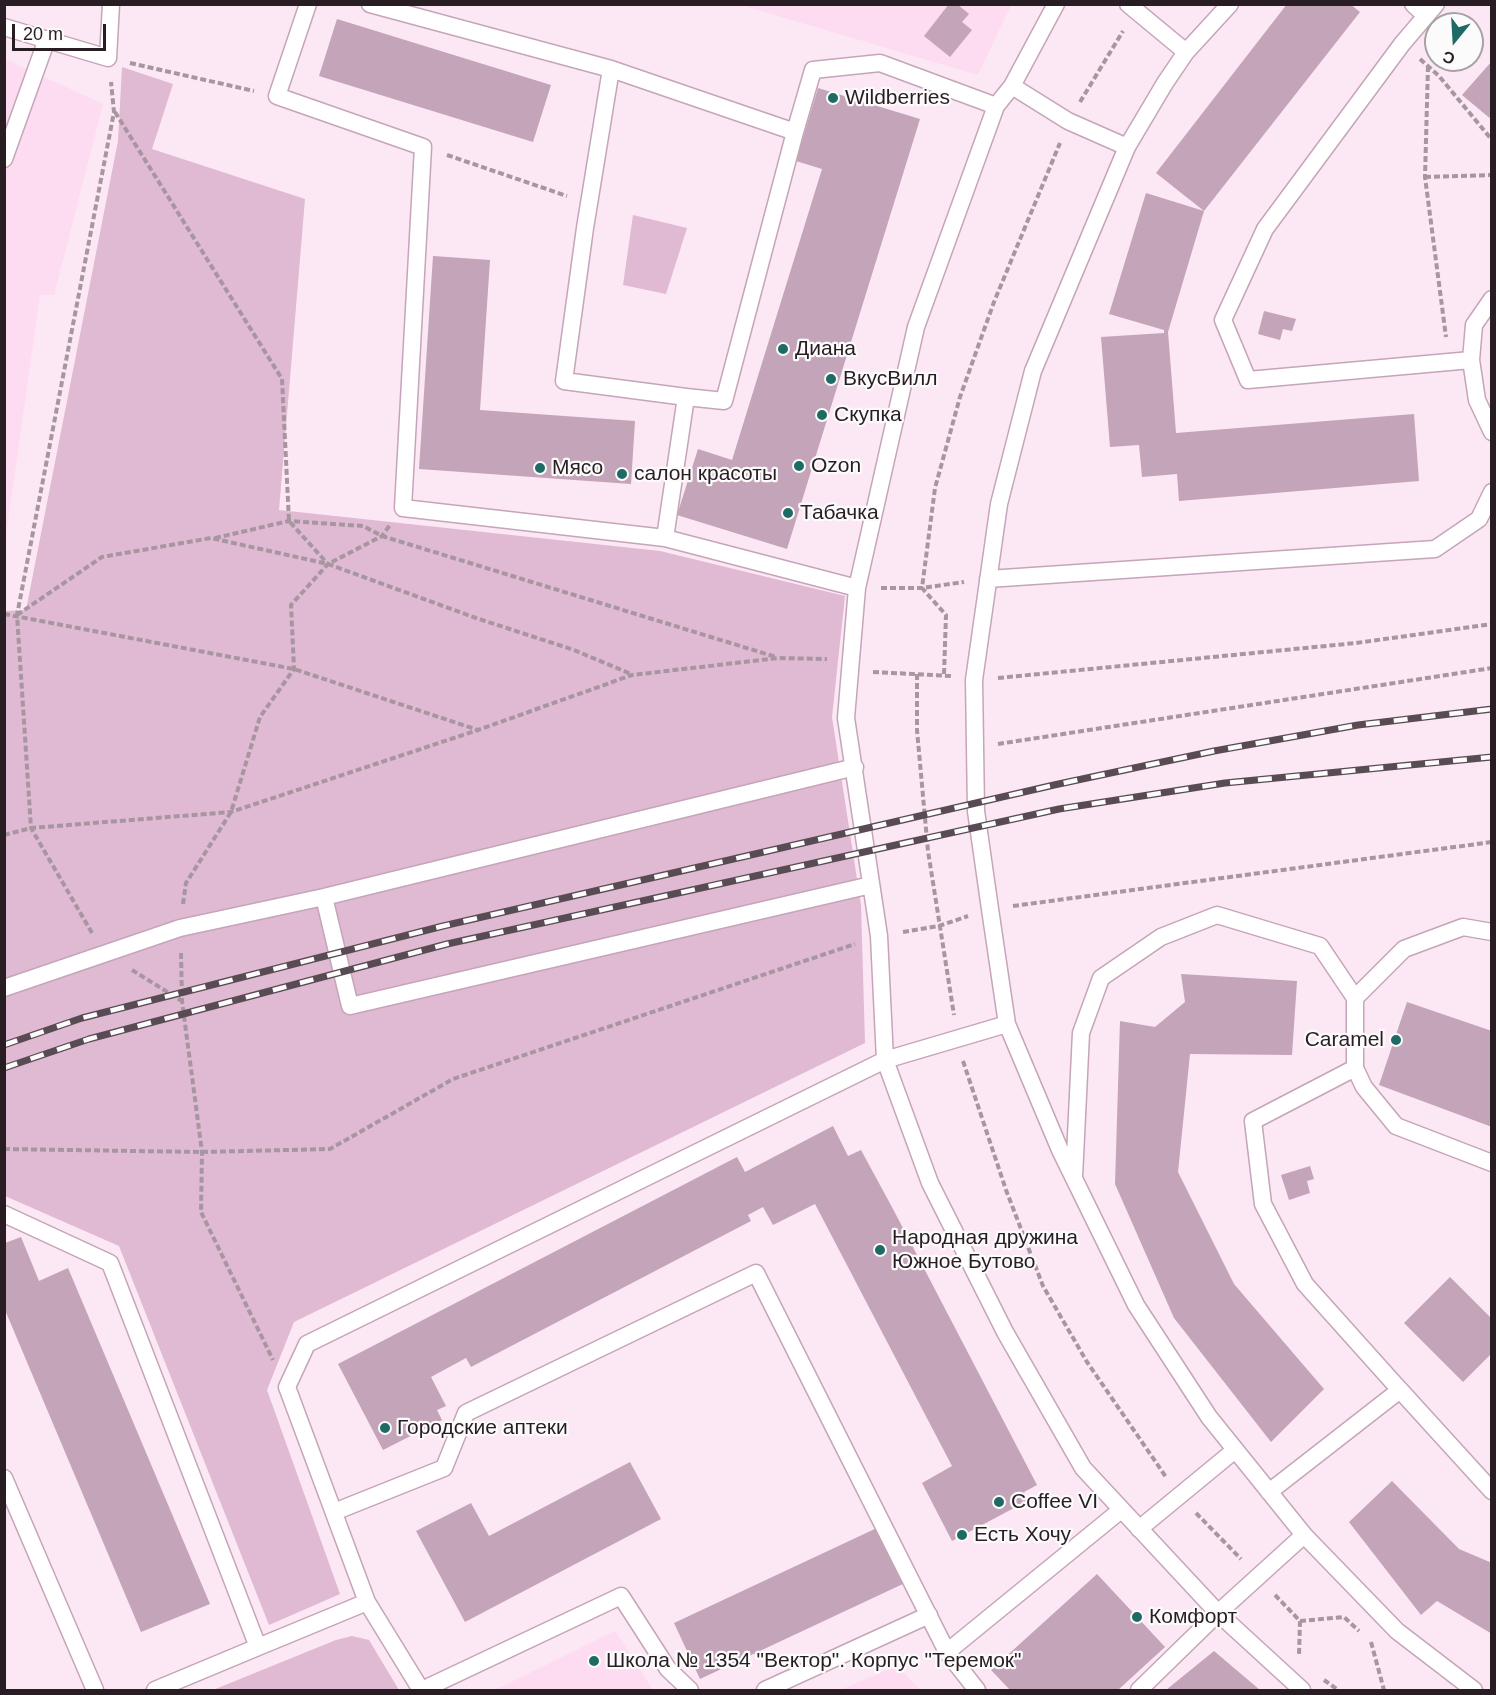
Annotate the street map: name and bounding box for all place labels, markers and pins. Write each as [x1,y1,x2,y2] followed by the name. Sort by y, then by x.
[845,85,950,111] place label: Wildberries
[826,91,840,105] marker: Wildberries
[795,336,856,362] place label: Диана
[776,342,790,356] marker: Диана
[843,366,937,392] place label: ВкусВилл
[824,372,838,386] marker: ВкусВилл
[834,402,902,428] place label: Скупка
[815,408,829,422] marker: Скупка
[811,453,861,479] place label: Ozon
[552,455,603,481] place label: Мясо
[792,459,806,473] marker: Ozon
[533,461,547,475] marker: Мясо
[634,461,777,487] place label: салон красоты
[615,467,629,481] marker: салон красоты
[800,500,879,526] place label: Табачка
[781,506,795,520] marker: Табачка
[1305,1027,1384,1053] place label: Caramel
[1389,1033,1403,1047] marker: Caramel
[892,1225,1078,1275] place label: Народная дружина Южное Бутово
[873,1243,887,1257] marker: Народная дружина Южное Бутово
[397,1415,568,1441] place label: Городские аптеки
[378,1421,392,1435] marker: Городские аптеки
[1011,1489,1098,1515] place label: Coffee VI
[992,1495,1006,1509] marker: Coffee VI
[974,1522,1071,1548] place label: Есть Хочу
[955,1528,969,1542] marker: Есть Хочу
[1149,1604,1237,1630] place label: Комфорт
[1130,1610,1144,1624] marker: Комфорт
[606,1648,1021,1674] place label: Школа № 1354 "Вектор". Корпус "Теремок"
[587,1654,601,1668] marker: Школа № 1354 "Вектор". Корпус "Теремок"

